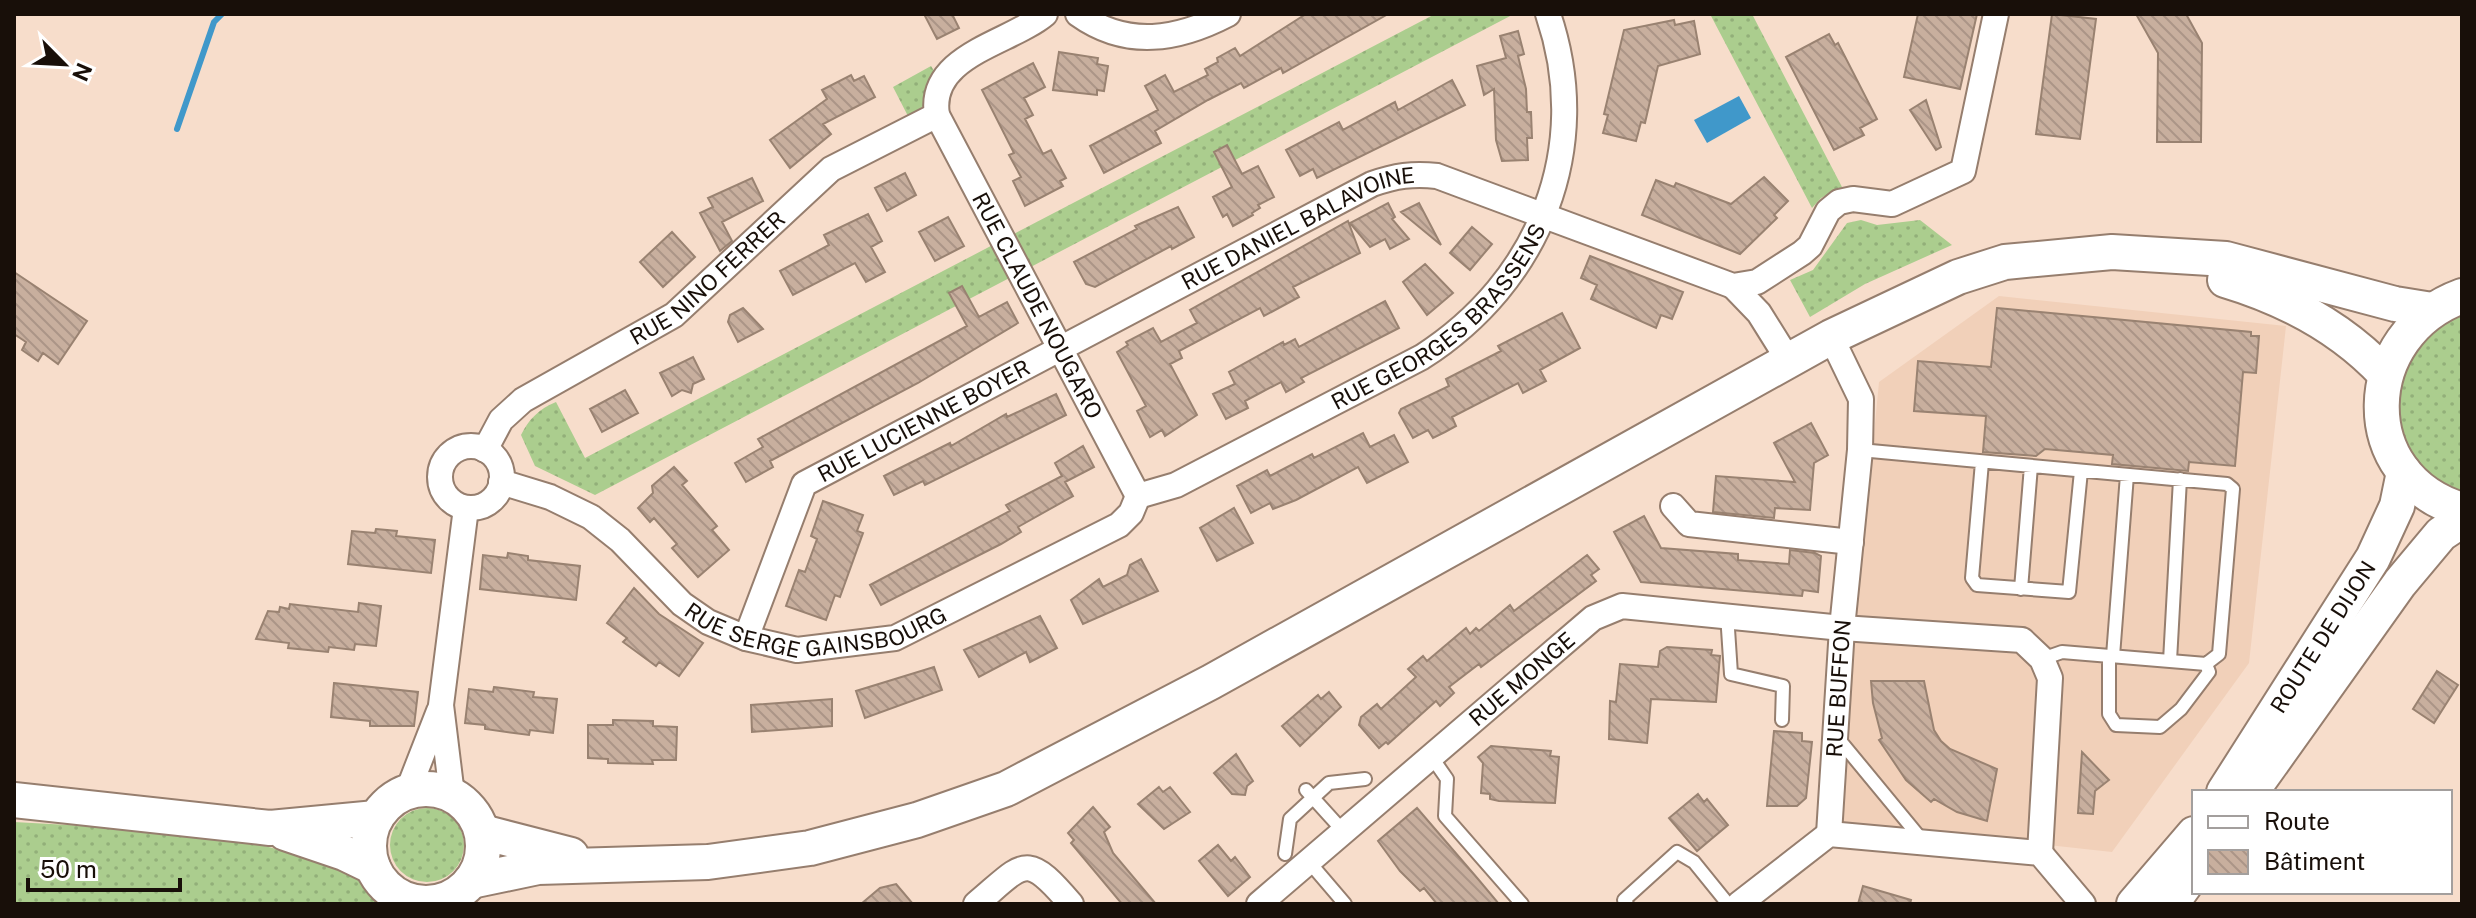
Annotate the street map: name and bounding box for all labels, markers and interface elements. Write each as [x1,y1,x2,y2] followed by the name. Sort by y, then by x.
[24,24,104,104] north arrow
[67,59,98,85] text: N
[1177,162,1416,295] street label: RUE DANIEL BALAVOINE
[967,188,1108,423] street label: RUE CLAUDE NOUGARO
[625,206,790,350] street label: RUE NINO FERRER
[1327,219,1551,415] street label: RUE GEORGES BRASSENS
[813,354,1034,487] street label: RUE LUCIENNE BOYER
[2265,556,2381,718] street label: ROUTE DE DIJON
[680,589,954,621] street label: RUE SERGE GAINSBOURG
[680,597,951,663] text: RUE SERGE GAINSBOURG
[1821,618,1856,758] street label: RUE BUFFON
[1464,626,1580,731] street label: RUE MONGE
[2192,790,2452,894] legend
[2264,807,2330,835] text: Route
[28,842,180,892] scale bar
[2264,847,2365,875] text: Bâtiment
[40,855,97,883] text: 50 m

